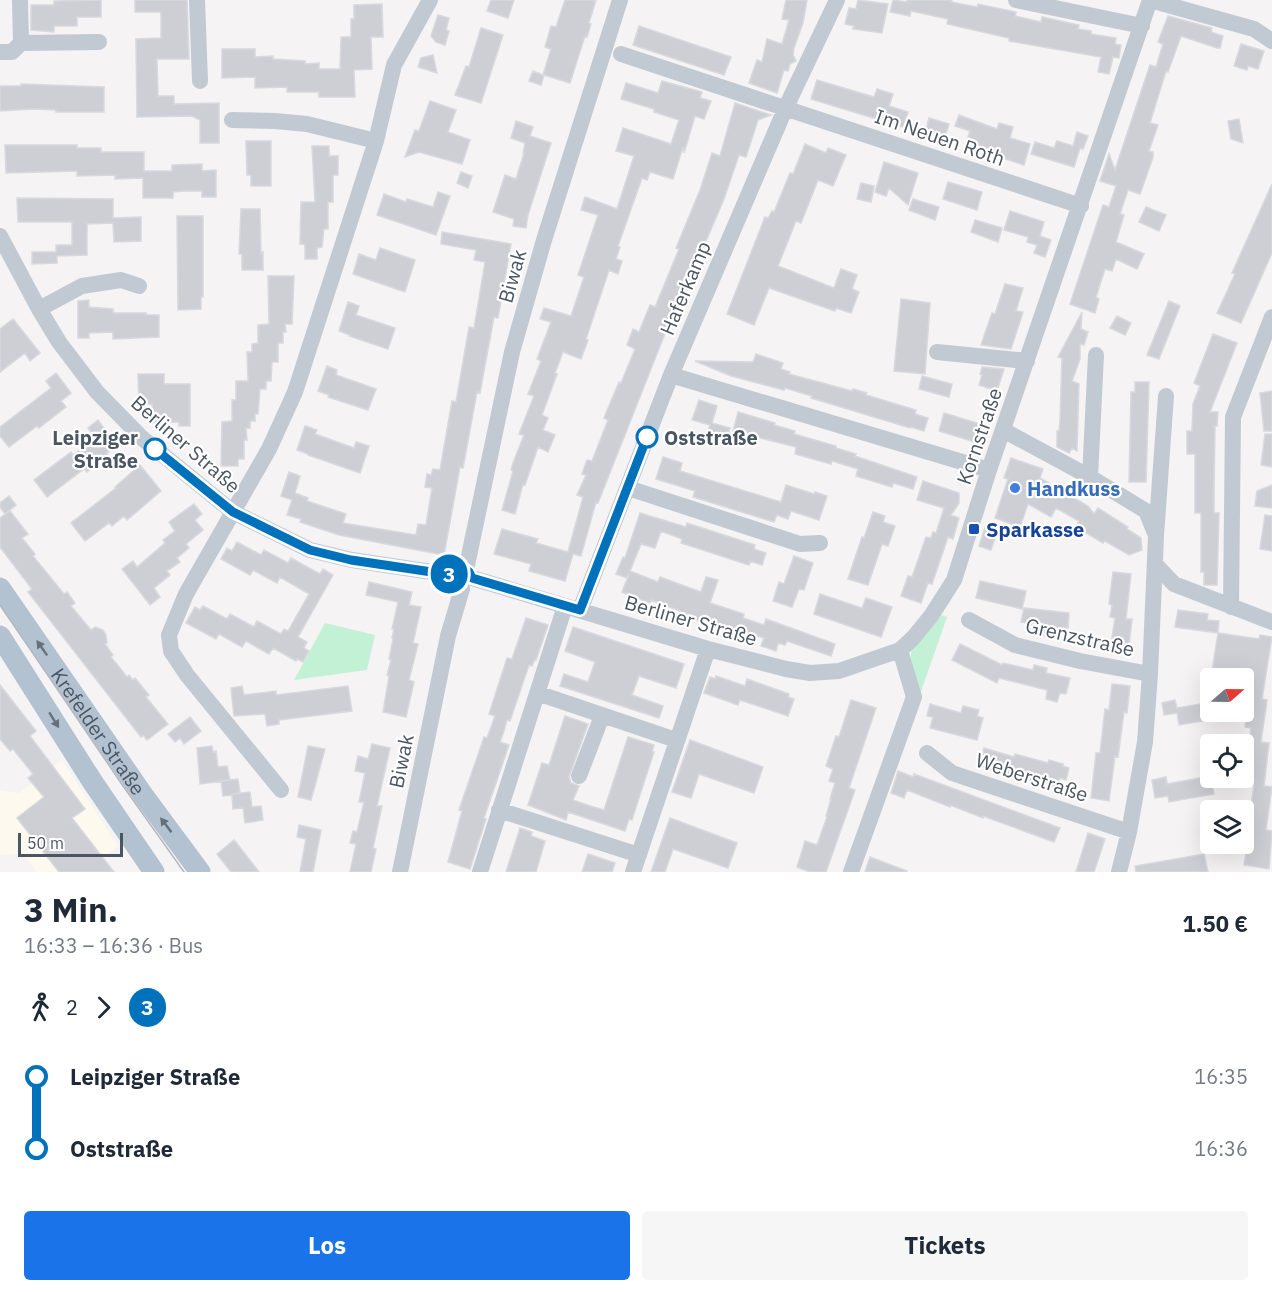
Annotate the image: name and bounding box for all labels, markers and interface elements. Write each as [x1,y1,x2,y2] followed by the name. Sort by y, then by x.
[871,102,1009,172] street label: Im Neuen Roth
[653,237,717,339] street label: Haferkamp
[492,246,533,306] street label: Biwak
[950,384,1008,488] street label: Kornstraße
[126,389,246,499] street label: Berliner Straße
[52,424,138,474] place label: Leipziger Straße
[664,424,758,451] place label: Oststraße
[636,426,658,448] marker: Oststraße
[144,438,166,460] marker: Leipziger Straße
[1027,475,1120,502] place label: Handkuss
[1008,481,1022,495] marker: Handkuss
[986,516,1084,543] place label: Sparkasse
[967,522,981,536] marker: Sparkasse
[430,554,468,594] line badge: 3
[443,560,455,588] text: 3
[622,588,760,652] street label: Berliner Straße
[1023,611,1137,663] street label: Grenzstraße
[37,640,48,656] one-way arrow
[46,662,152,800] street label: Krefelder Straße
[1200,668,1254,722] north arrow
[1200,668,1254,854] map controls
[49,712,60,729] one-way arrow
[382,731,420,790] street label: Biwak
[1200,734,1254,788] button: locate
[972,746,1092,808] street label: Weberstraße
[1200,800,1254,854] button: layers
[159,817,172,833] one-way arrow
[18,830,123,858] scale bar
[27,833,64,853] text: 50 m
[24,888,118,931] text: 3 Min.
[1183,909,1248,938] text: 1.50 €
[24,932,203,959] text: 16:33 – 16:36 · Bus
[24,991,57,1024] icon: walk
[87,991,120,1024] icon: forward
[141,993,154,1021] text: 3
[66,994,78,1021] text: 2
[70,1062,240,1091] text: Leipziger Straße
[1194,1063,1248,1090] text: 16:35
[70,1134,173,1163] text: Oststraße
[1194,1135,1248,1162] text: 16:36
[24,1211,630,1280] button: Los
[642,1211,1248,1280] button: Tickets

